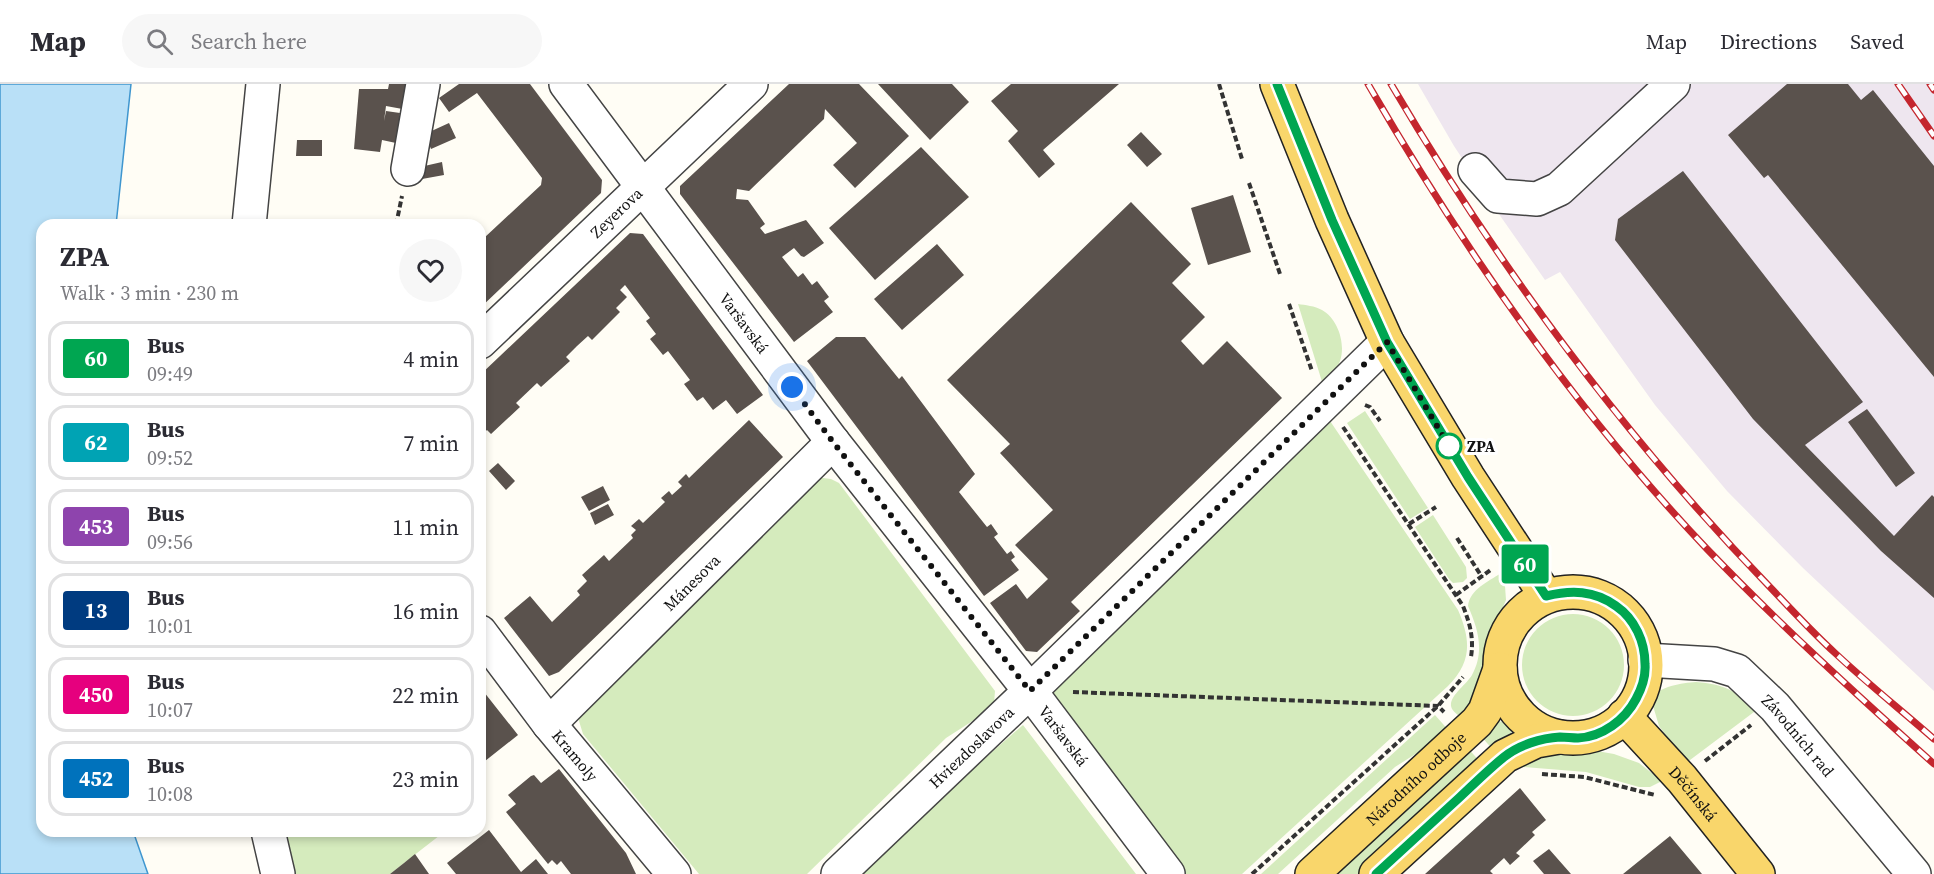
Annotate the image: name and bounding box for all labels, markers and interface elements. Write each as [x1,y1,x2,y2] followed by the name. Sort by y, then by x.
[122,14,542,68] search box
[30,22,86,60] text: Map
[143,25,176,58] icon: search
[191,26,307,56] text: Search here
[1646,27,1687,56] text: Map
[1720,27,1817,56] text: Directions
[1850,27,1904,56] text: Saved
[585,182,648,242] street label: Zeyerova
[60,237,109,275] text: ZPA
[399,239,462,302] button: heart
[60,279,239,307] text: Walk · 3 min · 230 m
[714,288,775,358] street label: Varšavská
[147,330,184,360] text: Bus
[85,344,107,373] text: 60
[403,344,459,374] text: 4 min
[147,360,193,388] text: 09:49
[777,372,807,402] your location
[147,414,184,444] text: Bus
[85,428,107,457] text: 62
[403,428,459,458] text: 7 min
[1436,433,1462,459] marker: ZPA
[1467,435,1495,457] place label: ZPA
[147,444,193,472] text: 09:52
[147,498,184,528] text: Bus
[79,512,113,541] text: 453
[392,512,459,542] text: 11 min
[147,528,193,556] text: 09:56
[1498,544,1552,584] line badge: 60
[658,549,725,615] street label: Mánesova
[1514,550,1536,579] text: 60
[147,582,184,612] text: Bus
[85,596,107,625] text: 13
[392,596,459,626] text: 16 min
[147,612,193,640] text: 10:01
[147,666,184,696] text: Bus
[79,680,113,709] text: 450
[392,680,459,710] text: 22 min
[1757,689,1839,781] street label: Závodních rad
[147,696,193,724] text: 10:07
[924,701,1019,793] street label: Hviezdoslavova
[1034,701,1094,771] street label: Varšavská
[547,725,604,787] street label: Kramoly
[1361,727,1471,830] street label: Národního odboje
[147,750,184,780] text: Bus
[1664,761,1723,826] street label: Děčínská
[79,764,113,793] text: 452
[392,764,459,794] text: 23 min
[147,780,193,808] text: 10:08

